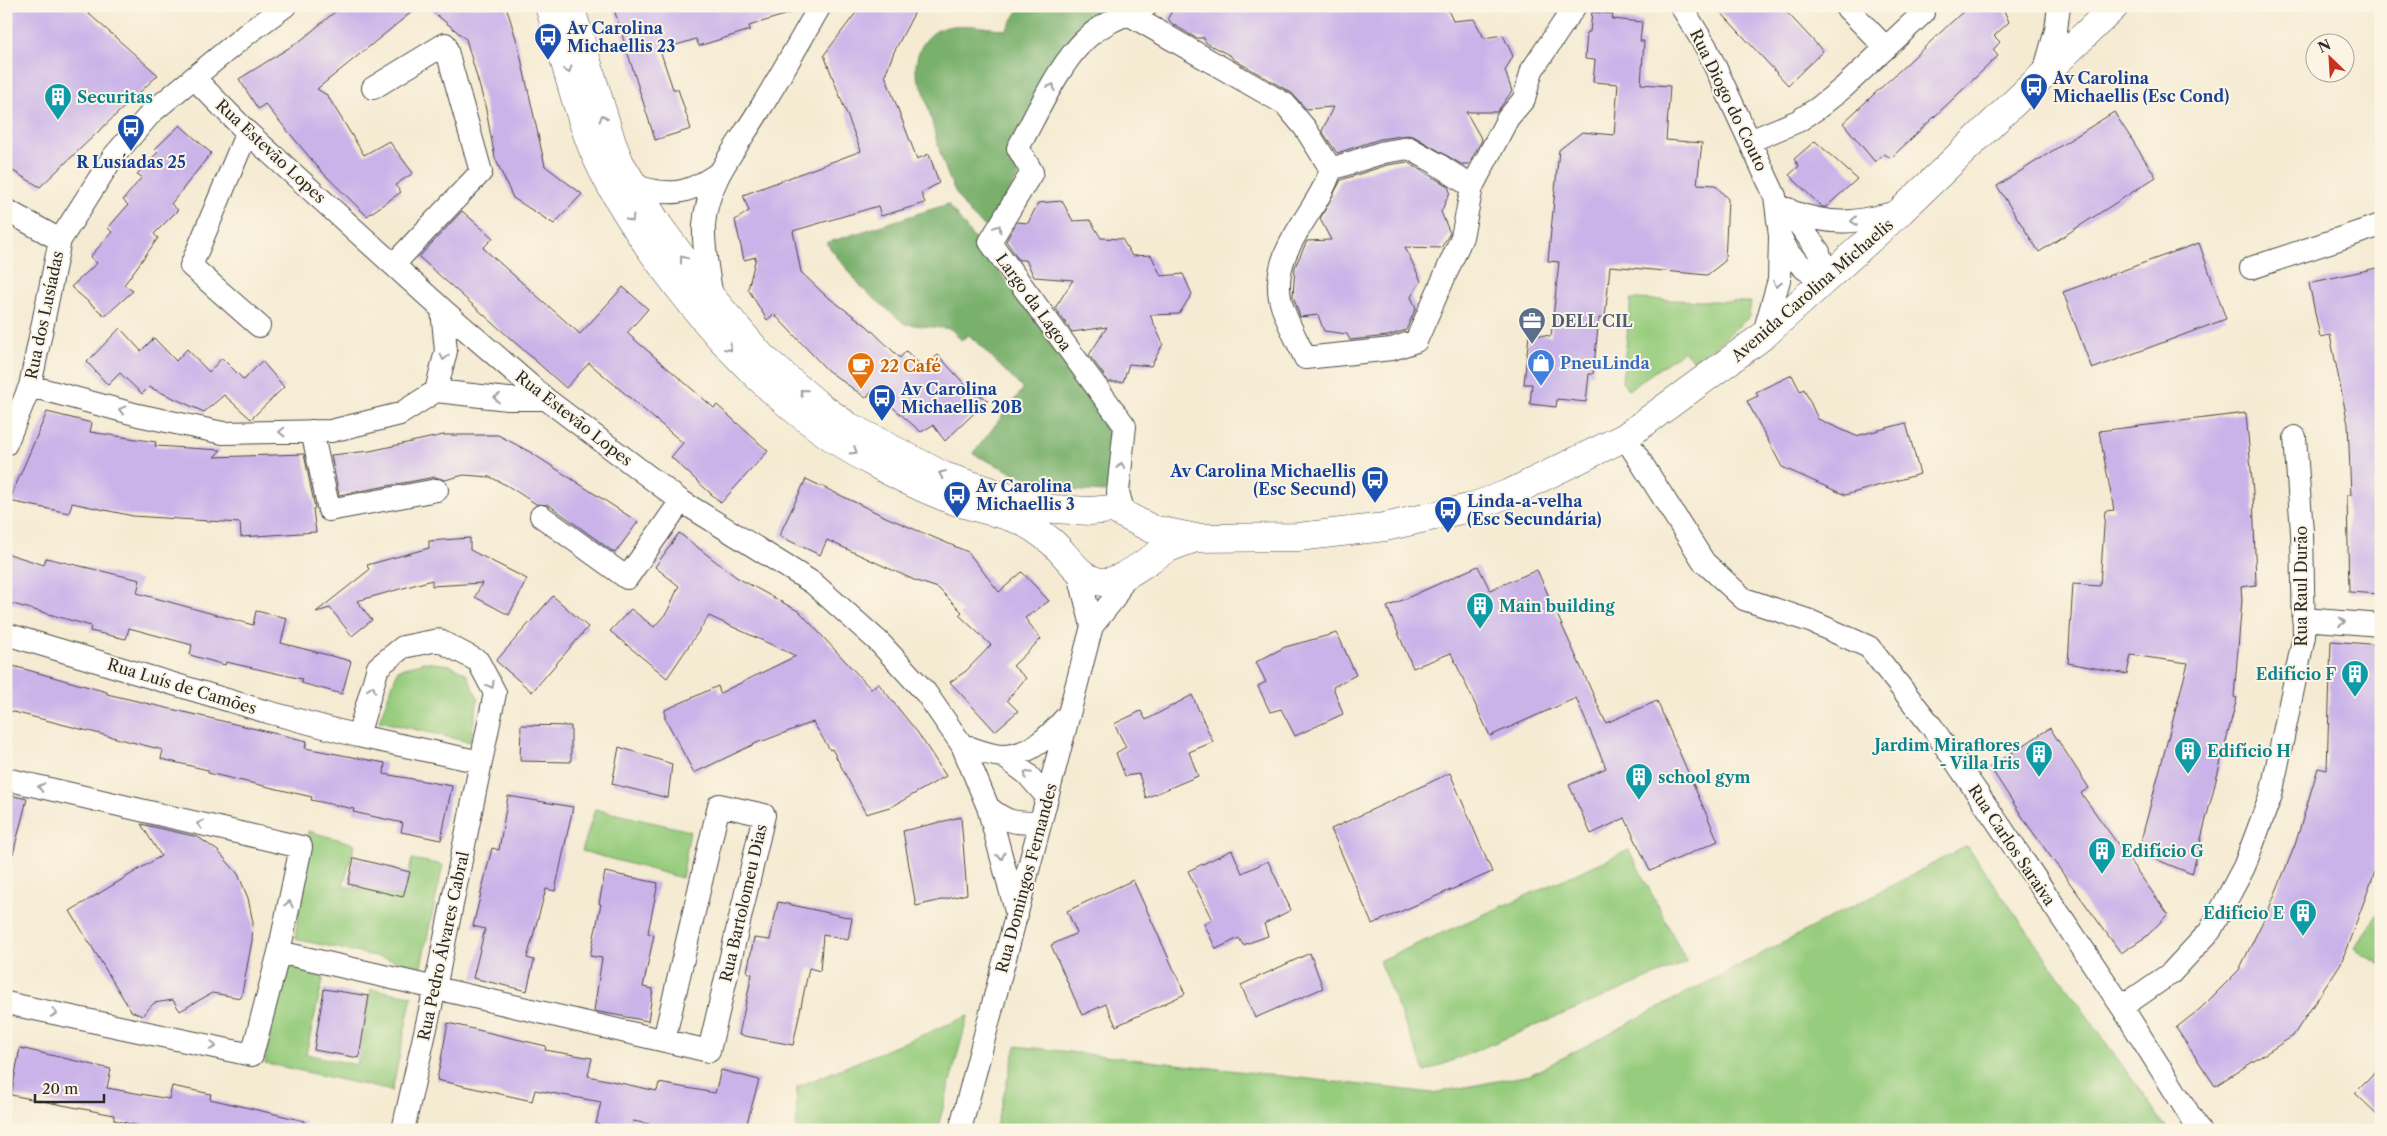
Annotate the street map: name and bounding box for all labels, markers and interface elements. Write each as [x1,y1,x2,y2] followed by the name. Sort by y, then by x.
[566,18,675,56] place label: Av Carolina Michaellis 23
[533,22,563,61] bus stop icon: Av Carolina Michaellis 23
[1686,26,1772,174] street label: Rua Diogo do Couto
[2304,32,2354,82] north arrow
[2315,35,2334,57] text: N
[562,65,572,73] one-way arrow
[2052,68,2229,106] place label: Av Carolina Michaellis (Esc Cond)
[2019,72,2049,111] bus stop icon: Av Carolina Michaellis (Esc Cond)
[43,82,73,121] building icon: Securitas
[1046,84,1056,93] one-way arrow
[77,87,153,107] place label: Securitas
[212,95,330,207] street label: Rua Estevão Lopes
[116,113,146,152] bus stop icon: R Lusíadas 25
[599,114,609,123] one-way arrow
[76,152,186,172] place label: R Lusíadas 25
[624,213,634,222] one-way arrow
[1726,214,1897,366] street label: Avenida Carolina Michaelis
[1849,215,1857,226] one-way arrow
[992,224,1002,233] one-way arrow
[21,249,67,381] street label: Rua dos Lusíadas
[992,249,1076,355] street label: Largo da Lagoa
[680,256,688,265] one-way arrow
[1772,280,1783,289] one-way arrow
[1517,306,1547,345] office icon: DELL CIL
[1551,311,1633,331] place label: DELL CIL
[723,342,732,351] one-way arrow
[1526,348,1556,387] shop icon: PneuLinda
[846,351,876,390] cafe icon: 22 Café
[440,353,450,362] one-way arrow
[1560,353,1651,373] place label: PneuLinda
[880,356,942,376] place label: 22 Café
[511,366,637,470] street label: Rua Estevão Lopes
[900,379,1022,417] place label: Av Carolina Michaellis 20B
[867,383,897,422] bus stop icon: Av Carolina Michaellis 20B
[800,389,809,397] one-way arrow
[493,393,501,404] one-way arrow
[119,406,127,416] one-way arrow
[278,427,286,437] one-way arrow
[848,444,857,454] one-way arrow
[1115,461,1126,469] one-way arrow
[1169,461,1356,499] place label: Av Carolina Michaellis (Esc Secund)
[1360,465,1390,504] bus stop icon: Av Carolina Michaellis (Esc Secund)
[938,470,947,481] one-way arrow
[975,476,1075,514] place label: Av Carolina Michaellis 3
[942,480,972,519] bus stop icon: Av Carolina Michaellis 3
[1467,491,1602,529] place label: Linda-a-velha (Esc Secundária)
[1433,495,1463,534] bus stop icon: Linda-a-velha (Esc Secundária)
[2291,525,2311,646] street label: Rua Raul Durão
[1465,591,1495,630] building icon: Main building
[1499,596,1616,616] place label: Main building
[2338,617,2346,628] one-way arrow
[105,654,259,718] street label: Rua Luís de Camões
[2340,659,2370,698] building icon: Edifício F
[2256,664,2336,684] place label: Edifício F
[485,679,495,688] one-way arrow
[366,685,376,694] one-way arrow
[1871,735,2020,773] place label: Jardim Miraflores - Villa Iris
[2173,736,2203,775] building icon: Edifício H
[2024,739,2054,778] building icon: Jardim Miraflores - Villa Iris
[2207,741,2291,761] place label: Edifício H
[1624,762,1654,801] building icon: school gym
[1658,767,1750,787] place label: school gym
[1024,771,1033,780] one-way arrow
[991,781,1061,975] street label: Rua Domingos Fernandes
[1964,781,2060,910] street label: Rua Carlos Saraiva
[37,782,46,793] one-way arrow
[195,819,204,830] one-way arrow
[715,822,771,984] street label: Rua Bartolomeu Dias
[2087,836,2117,875] building icon: Edifício G
[2121,841,2204,861] place label: Edifício G
[413,849,473,1042] street label: Rua Pedro Álvares Cabral
[995,852,1006,861] one-way arrow
[2288,898,2318,937] building icon: Edifício E
[283,900,294,909] one-way arrow
[2203,903,2284,923] place label: Edifício E
[50,1007,58,1018] one-way arrow
[209,1041,217,1051] one-way arrow
[35,1071,104,1103] scale bar
[42,1079,78,1098] text: 20 m

